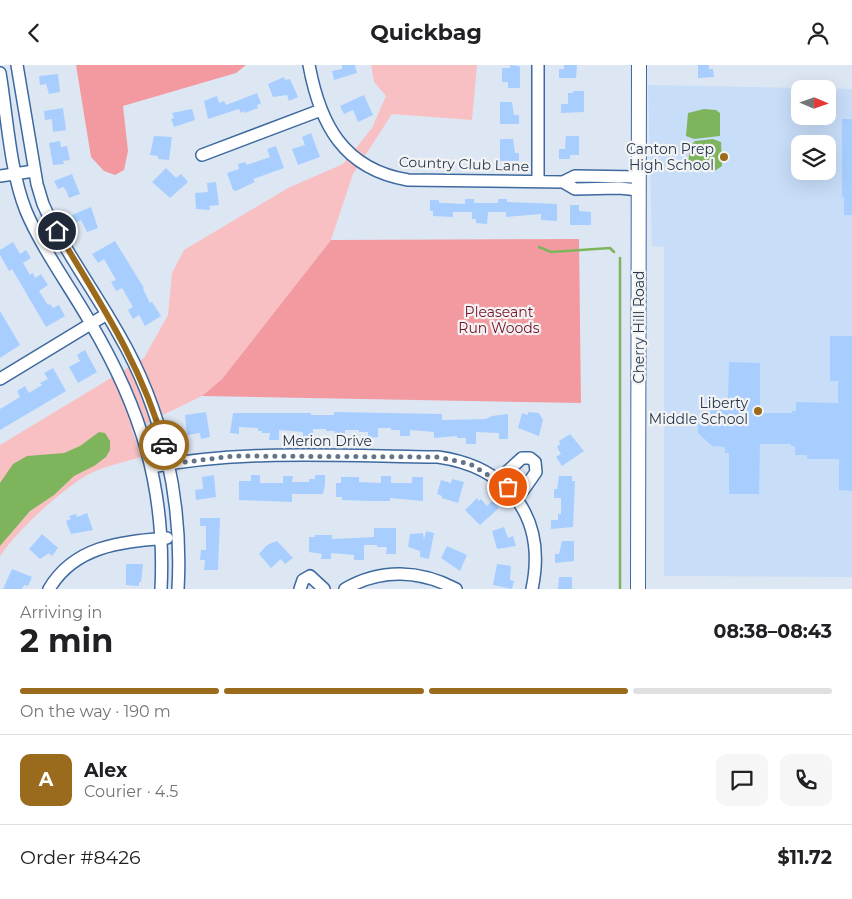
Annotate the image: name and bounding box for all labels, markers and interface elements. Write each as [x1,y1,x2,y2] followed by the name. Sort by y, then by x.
[20,19,48,47] icon: back
[370,19,482,46] text: Quickbag
[804,19,832,47] icon: person
[791,80,836,125] north arrow
[791,80,836,180] map controls
[791,135,836,180] button: layers
[626,140,714,174] place label: Canton Prep High School
[718,151,730,163] marker: Canton Prep High School
[399,153,529,175] street label: Country Club Lane
[36,210,78,252] pin
[43,217,71,245] icon: home
[630,270,648,384] street label: Cherry Hill Road
[458,303,540,337] park label: Pleaseant Run Woods
[649,394,748,428] place label: Liberty Middle School
[752,405,764,417] marker: Liberty Middle School
[139,420,189,470] courier
[150,431,178,459] icon: car
[282,432,372,450] street label: Merion Drive
[487,466,529,508] pin
[494,473,522,501] icon: bag
[20,603,102,622] text: Arriving in
[714,620,832,643] text: 08:38–08:43
[20,621,113,660] text: 2 min
[20,702,171,721] text: On the way · 190 m
[716,754,768,806] button: chat
[780,754,832,806] button: phone
[84,759,127,782] text: Alex
[39,768,53,791] text: A
[84,782,178,801] text: Courier · 4.5
[20,846,140,869] text: Order #8426
[778,846,832,869] text: $11.72

